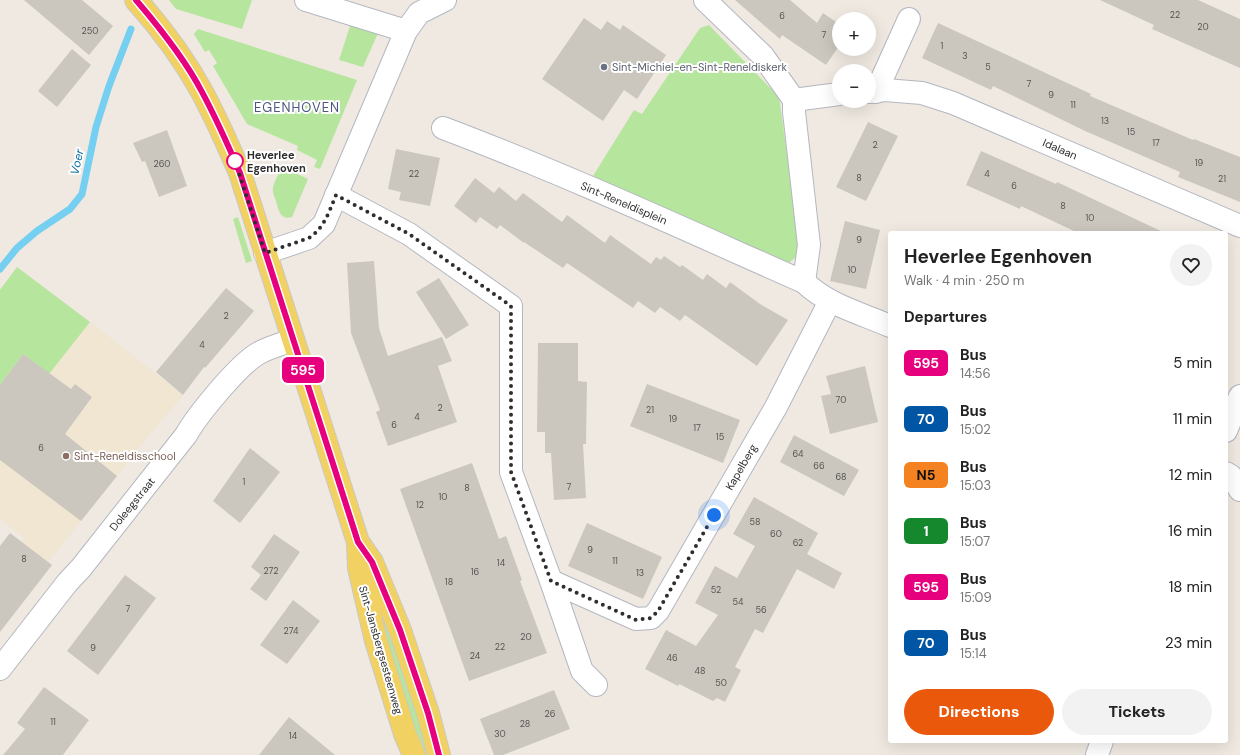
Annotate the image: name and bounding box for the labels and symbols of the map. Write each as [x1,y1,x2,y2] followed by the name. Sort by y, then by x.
[1170,9,1180,21] house number: 22
[779,10,785,22] house number: 6
[1197,21,1209,33] house number: 20
[82,25,98,37] house number: 250
[822,29,827,41] house number: 7
[941,40,944,52] house number: 1
[962,50,968,62] house number: 3
[612,60,787,74] place label: Sint-Michiel-en-Sint-Reneldiskerk
[985,61,991,73] house number: 5
[599,62,609,72] marker: Sint-Michiel-en-Sint-Reneldiskerk
[1027,78,1032,90] house number: 7
[1048,89,1054,101] house number: 9
[254,99,340,116] district label: EGENHOVEN
[1070,99,1076,111] house number: 11
[1101,115,1109,127] house number: 13
[1127,126,1135,138] house number: 15
[1041,135,1079,163] street label: Idalaan
[1152,137,1160,149] house number: 17
[872,139,878,151] house number: 2
[66,147,88,176] water label: Voer
[247,148,306,175] place label: Heverlee Egenhoven
[226,152,244,170] marker: Heverlee Egenhoven
[1195,157,1204,169] house number: 19
[154,158,171,170] house number: 260
[409,168,419,180] house number: 22
[984,168,990,180] house number: 4
[856,172,862,184] house number: 8
[1218,173,1226,185] house number: 21
[579,178,669,228] street label: Sint-Reneldisplein
[1011,180,1017,192] house number: 6
[1060,200,1066,212] house number: 8
[1086,212,1094,224] house number: 10
[856,234,862,246] house number: 9
[848,264,856,276] house number: 10
[223,310,229,322] house number: 2
[199,339,205,351] house number: 4
[280,357,326,383] line badge: 595
[836,394,846,406] house number: 70
[437,402,443,414] house number: 2
[646,404,654,416] house number: 21
[414,411,420,423] house number: 4
[669,413,678,425] house number: 19
[391,419,397,431] house number: 6
[693,422,701,434] house number: 17
[716,431,724,443] house number: 15
[722,441,760,493] street label: Kapelberg
[38,442,44,454] house number: 6
[792,448,804,460] house number: 64
[74,449,176,463] place label: Sint-Reneldisschool
[61,451,71,461] marker: Sint-Reneldisschool
[813,460,825,472] house number: 66
[835,471,847,483] house number: 68
[106,474,158,534] street label: Doleegstraat
[243,476,246,488] house number: 1
[567,481,572,493] house number: 7
[464,482,470,494] house number: 8
[439,491,447,503] house number: 10
[416,499,424,511] house number: 12
[704,505,724,525] your location
[750,516,760,528] house number: 58
[770,528,782,540] house number: 60
[793,537,803,549] house number: 62
[587,544,593,556] house number: 9
[21,553,27,565] house number: 8
[612,555,618,567] house number: 11
[497,557,506,569] house number: 14
[264,565,278,577] house number: 272
[471,566,480,578] house number: 16
[636,567,644,579] house number: 13
[445,576,453,588] house number: 18
[356,584,406,716] street label: Sint-Jansbergsesteenweg
[711,584,721,596] house number: 52
[733,596,744,608] house number: 54
[126,603,131,615] house number: 7
[755,604,767,616] house number: 56
[284,625,299,637] house number: 274
[520,631,532,643] house number: 20
[495,641,505,653] house number: 22
[90,642,96,654] house number: 9
[470,650,481,662] house number: 24
[666,652,678,664] house number: 46
[695,665,705,677] house number: 48
[715,677,727,689] house number: 50
[545,708,556,720] house number: 26
[50,716,56,728] house number: 11
[520,718,530,730] house number: 28
[494,728,506,740] house number: 30
[289,730,298,742] house number: 14

